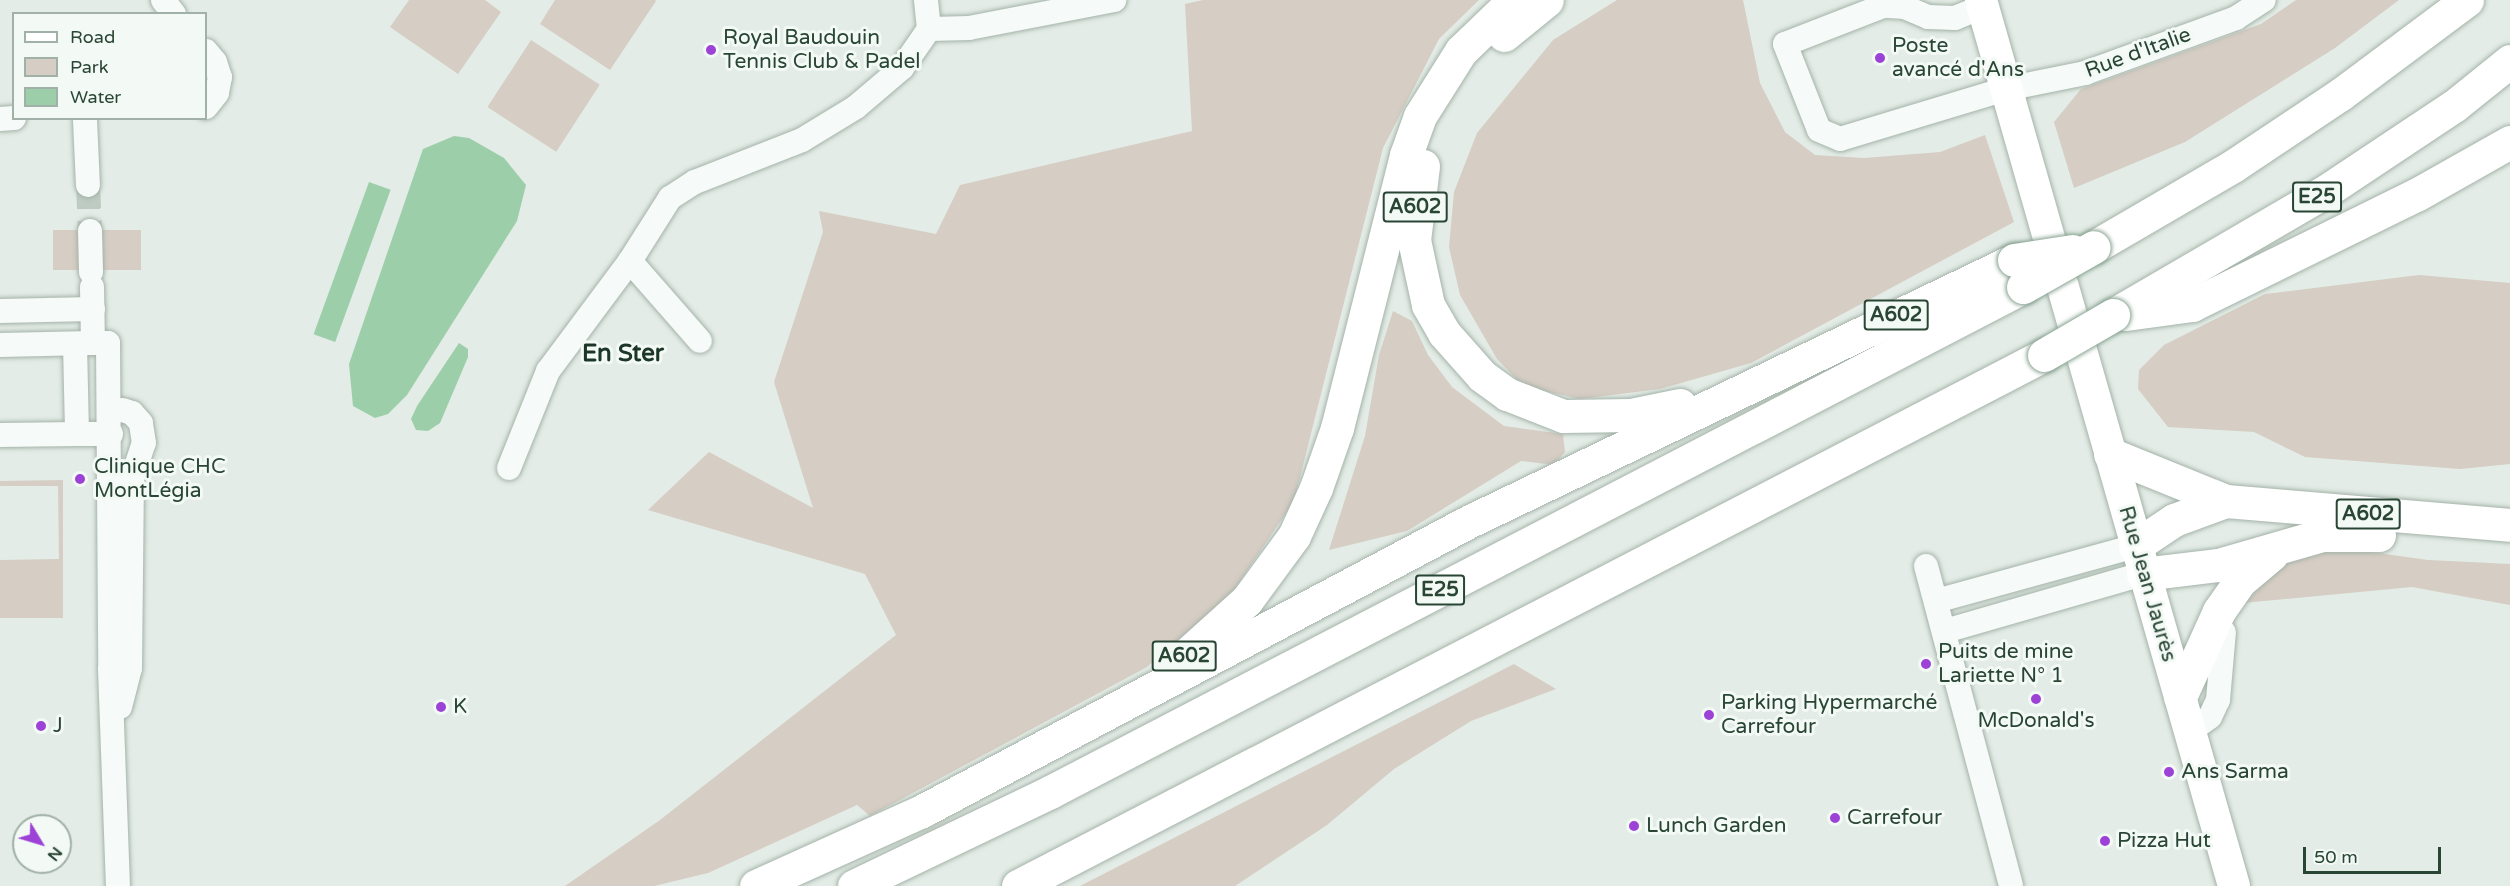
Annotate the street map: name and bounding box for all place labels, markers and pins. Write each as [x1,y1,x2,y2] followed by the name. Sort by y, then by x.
[723,25,921,75] place label: Royal Baudouin Tennis Club & Padel
[1892,33,2024,83] place label: Poste avancé d'Ans
[704,43,718,57] marker: Royal Baudouin Tennis Club & Padel
[1873,51,1887,65] marker: Poste avancé d'Ans
[94,454,226,504] place label: Clinique CHC MontLégia
[71,470,89,488] marker: Clinique CHC MontLégia
[1938,639,2073,689] place label: Puits de mine Lariette N° 1
[1919,657,1933,671] marker: Puits de mine Lariette N° 1
[1721,690,1937,740] place label: Parking Hypermarché Carrefour
[2029,692,2043,706] marker: McDonald's
[453,694,467,720] place label: K
[434,700,448,714] marker: K
[1702,708,1716,722] marker: Parking Hypermarché Carrefour
[1977,708,2095,734] place label: McDonald's
[53,713,63,739] place label: J
[34,719,48,733] marker: J
[2181,759,2289,785] place label: Ans Sarma
[2162,765,2176,779] marker: Ans Sarma
[1847,805,1942,831] place label: Carrefour
[1828,811,1842,825] marker: Carrefour
[1646,813,1786,839] place label: Lunch Garden
[1627,819,1641,833] marker: Lunch Garden
[2117,828,2211,854] place label: Pizza Hut
[2098,834,2112,848] marker: Pizza Hut

